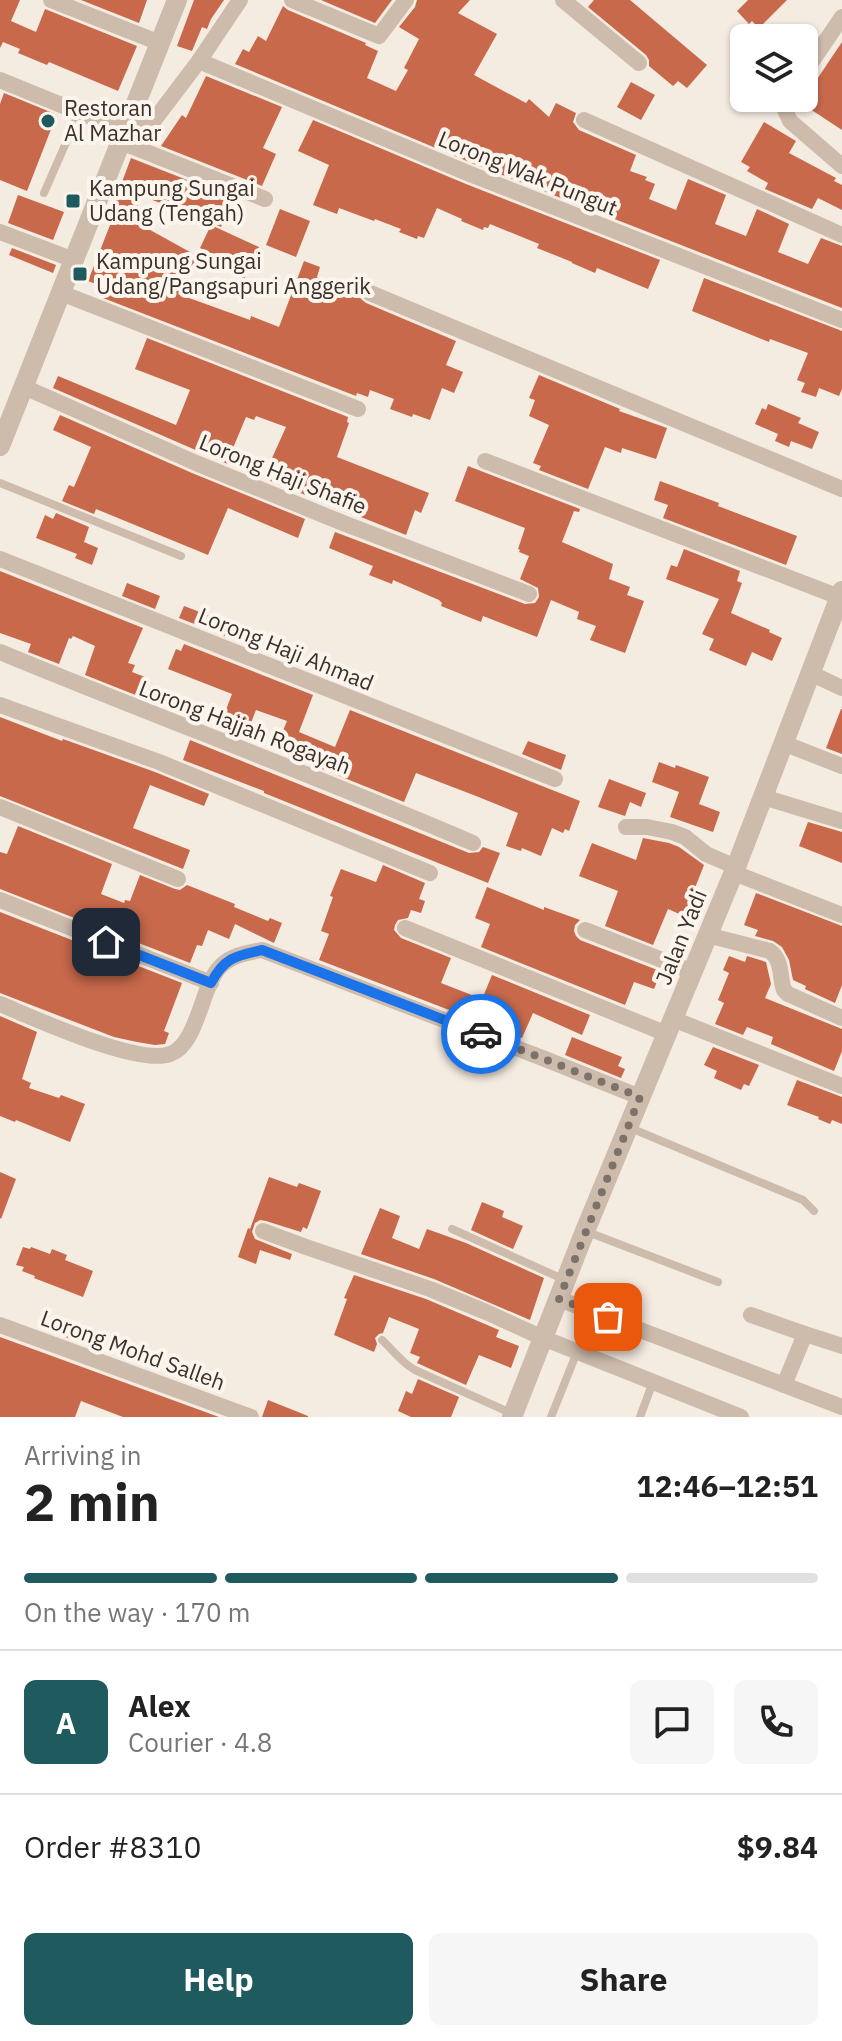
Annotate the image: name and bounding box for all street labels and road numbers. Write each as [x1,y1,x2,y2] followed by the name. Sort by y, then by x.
[434,123,622,222] street label: Lorong Wak Pungut
[195,427,371,520] street label: Lorong Haji Shafie
[194,600,378,697] street label: Lorong Haji Ahmad
[135,673,355,780] street label: Lorong Hajjah Rogayah
[648,885,713,989] street label: Jalan Yadi
[37,1303,229,1396] street label: Lorong Mohd Salleh

